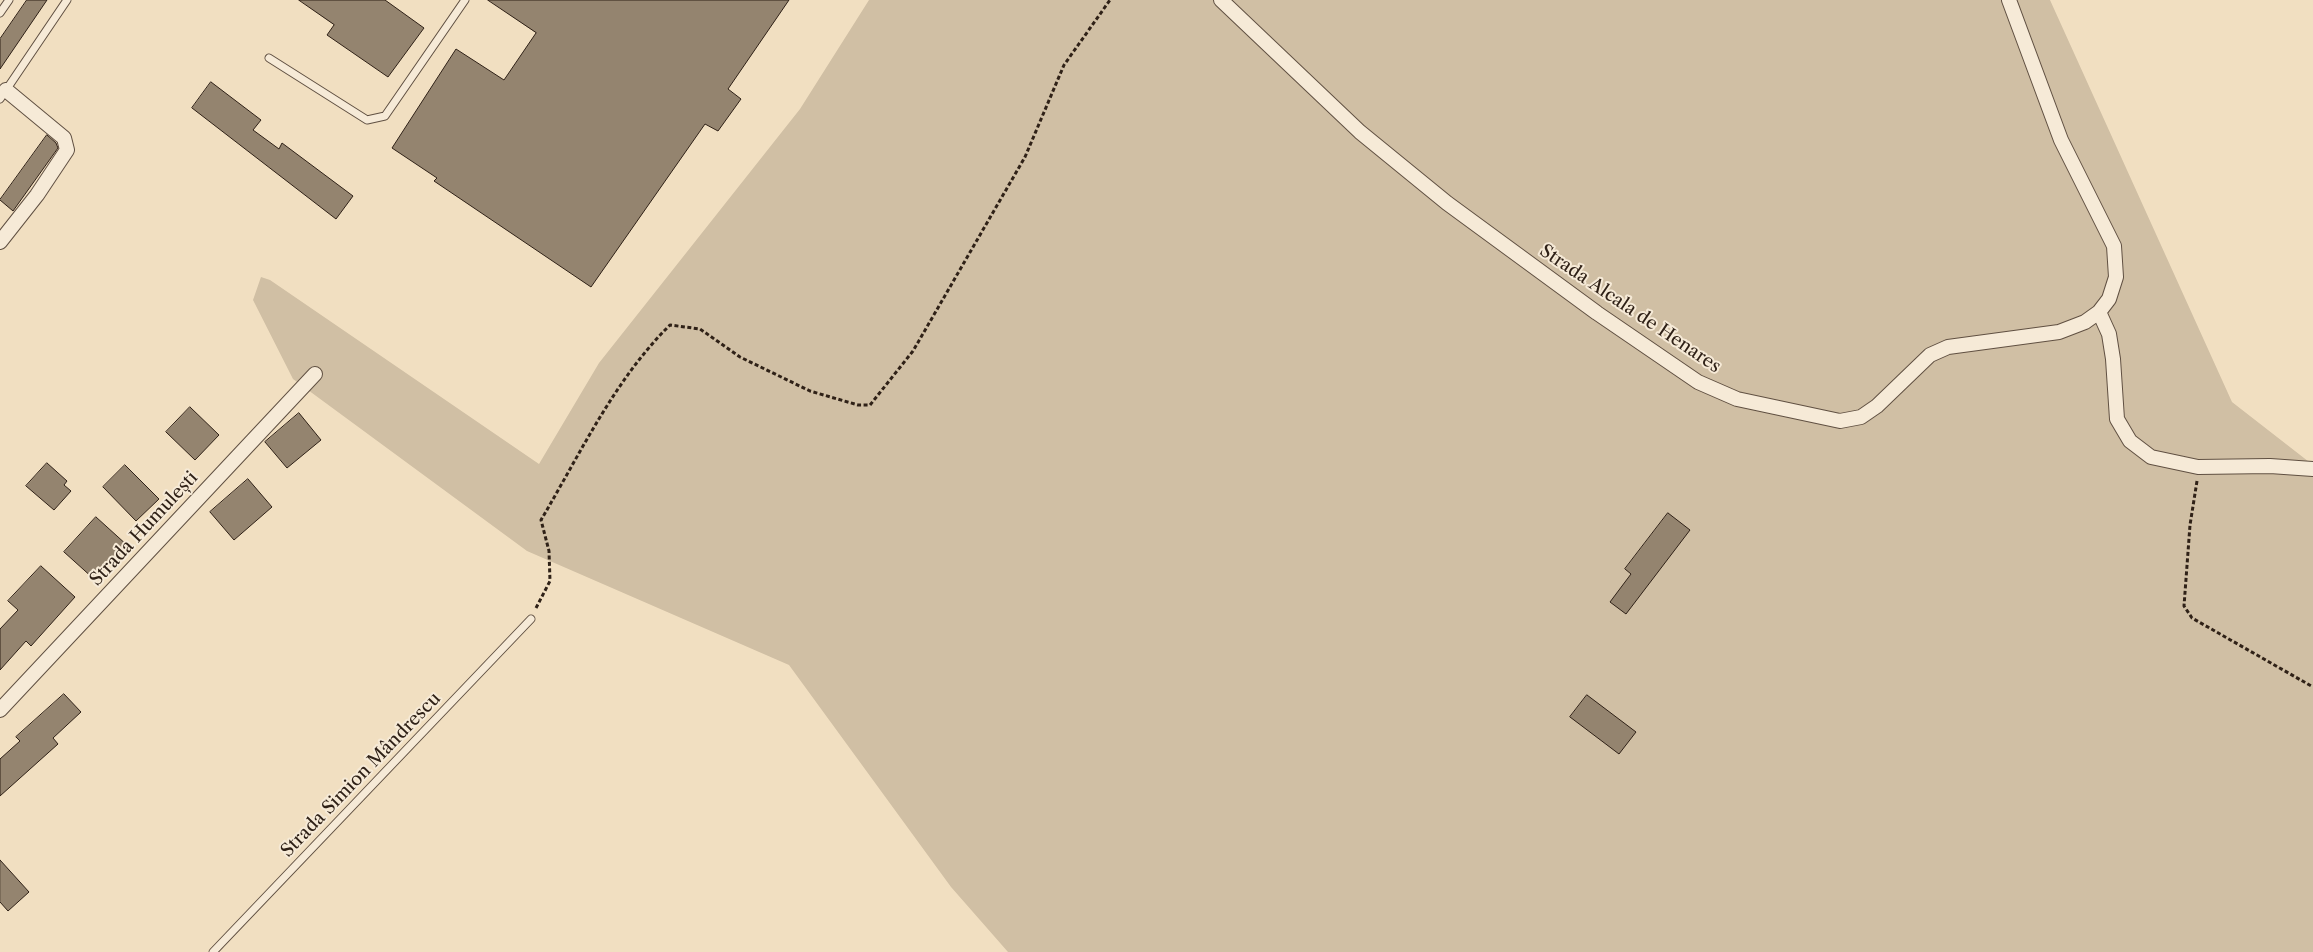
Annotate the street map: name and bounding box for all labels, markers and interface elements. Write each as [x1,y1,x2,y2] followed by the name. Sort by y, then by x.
[1535,240,1725,378] street label: Strada Alcala de Henares
[85,467,203,591] street label: Strada Humulești
[277,688,445,862] street label: Strada Simion Mândrescu

